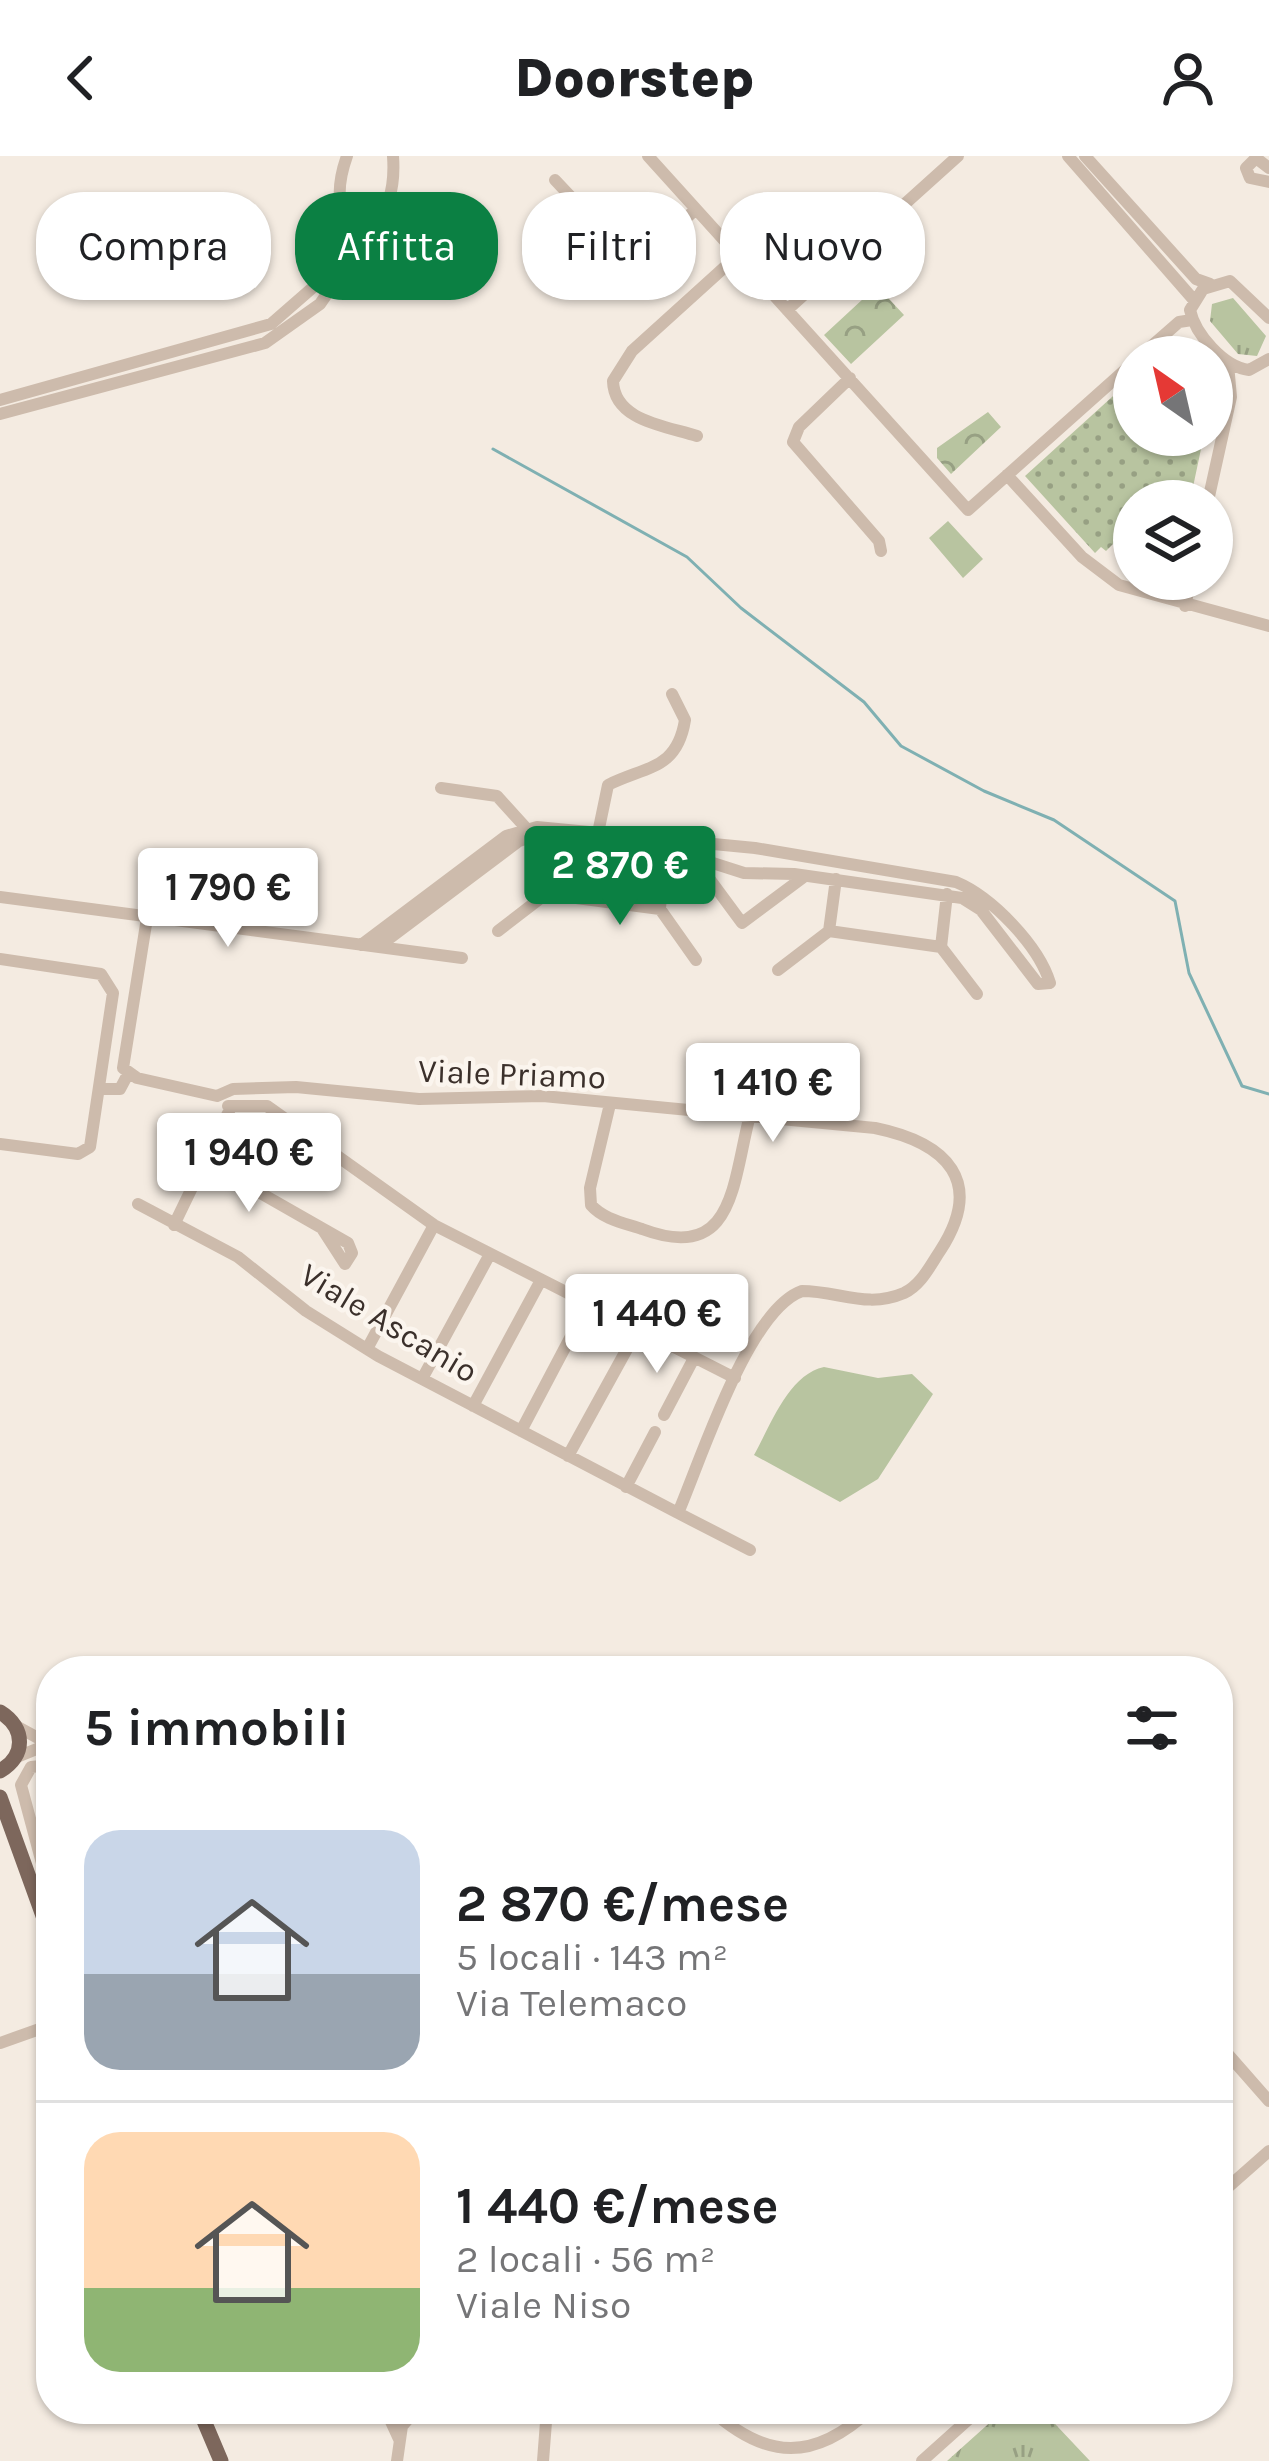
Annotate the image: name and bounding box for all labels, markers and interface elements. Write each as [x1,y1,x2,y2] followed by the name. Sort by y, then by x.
[48,45,114,111] icon: back
[1155,45,1221,111] icon: person
[515,46,754,110] text: Doorstep
[36,192,271,300] chip: Compra
[295,192,498,300] chip: Affitta
[522,192,696,300] chip: Filtri
[720,192,925,300] chip: Nuovo
[1113,336,1233,456] north arrow
[1113,336,1233,600] map controls
[1113,480,1233,600] button: layers
[509,826,731,928] pin: 2 870 €
[551,842,689,888] text: 2 870 €
[117,848,339,950] pin: 1 790 €
[165,864,291,910] text: 1 790 €
[662,1043,884,1145] pin: 1 410 €
[418,1052,606,1096] street label: Viale Priamo
[713,1059,833,1105] text: 1 410 €
[138,1113,360,1215] pin: 1 940 €
[184,1129,314,1175] text: 1 940 €
[294,1255,484,1391] street label: Viale Ascanio
[546,1274,768,1376] pin: 1 440 €
[592,1290,722,1336] text: 1 440 €
[1119,1695,1185,1761] icon: filters
[84,1698,349,1758] text: 5 immobili
[456,1874,789,1934] text: 2 870 €/mese
[180,1878,324,2022] icon: home
[456,1934,728,1980] text: 5 locali · 143 m²
[456,1980,687,2026] text: Via Telemaco
[456,2176,779,2236] text: 1 440 €/mese
[180,2180,324,2324] icon: home
[456,2236,715,2282] text: 2 locali · 56 m²
[456,2282,631,2328] text: Viale Niso

